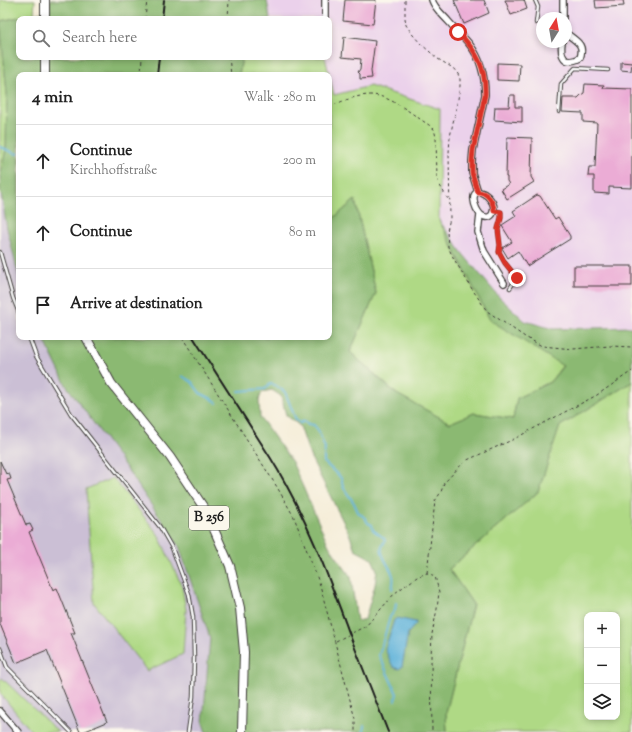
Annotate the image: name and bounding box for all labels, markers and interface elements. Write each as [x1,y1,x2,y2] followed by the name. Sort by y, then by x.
[536,12,572,48] north arrow
[16,16,332,60] search box
[449,23,467,41] route start
[30,27,52,49] icon: search
[62,28,137,49] text: Search here
[32,86,73,110] text: 4 min
[244,89,316,107] text: Walk · 280 m
[70,141,132,162] text: Continue
[32,150,54,172] icon: ahead
[283,152,316,170] text: 200 m
[70,162,157,180] text: Kirchhoffstraße
[32,222,54,244] icon: ahead
[70,222,132,243] text: Continue
[289,224,316,242] text: 80 m
[508,269,526,287] route end
[32,294,54,316] icon: arrive
[70,294,203,315] text: Arrive at destination
[189,506,229,530] road number: B 256
[584,612,620,720] map controls
[584,612,620,648] button: +
[584,648,620,684] button: −
[584,684,620,720] button: layers

